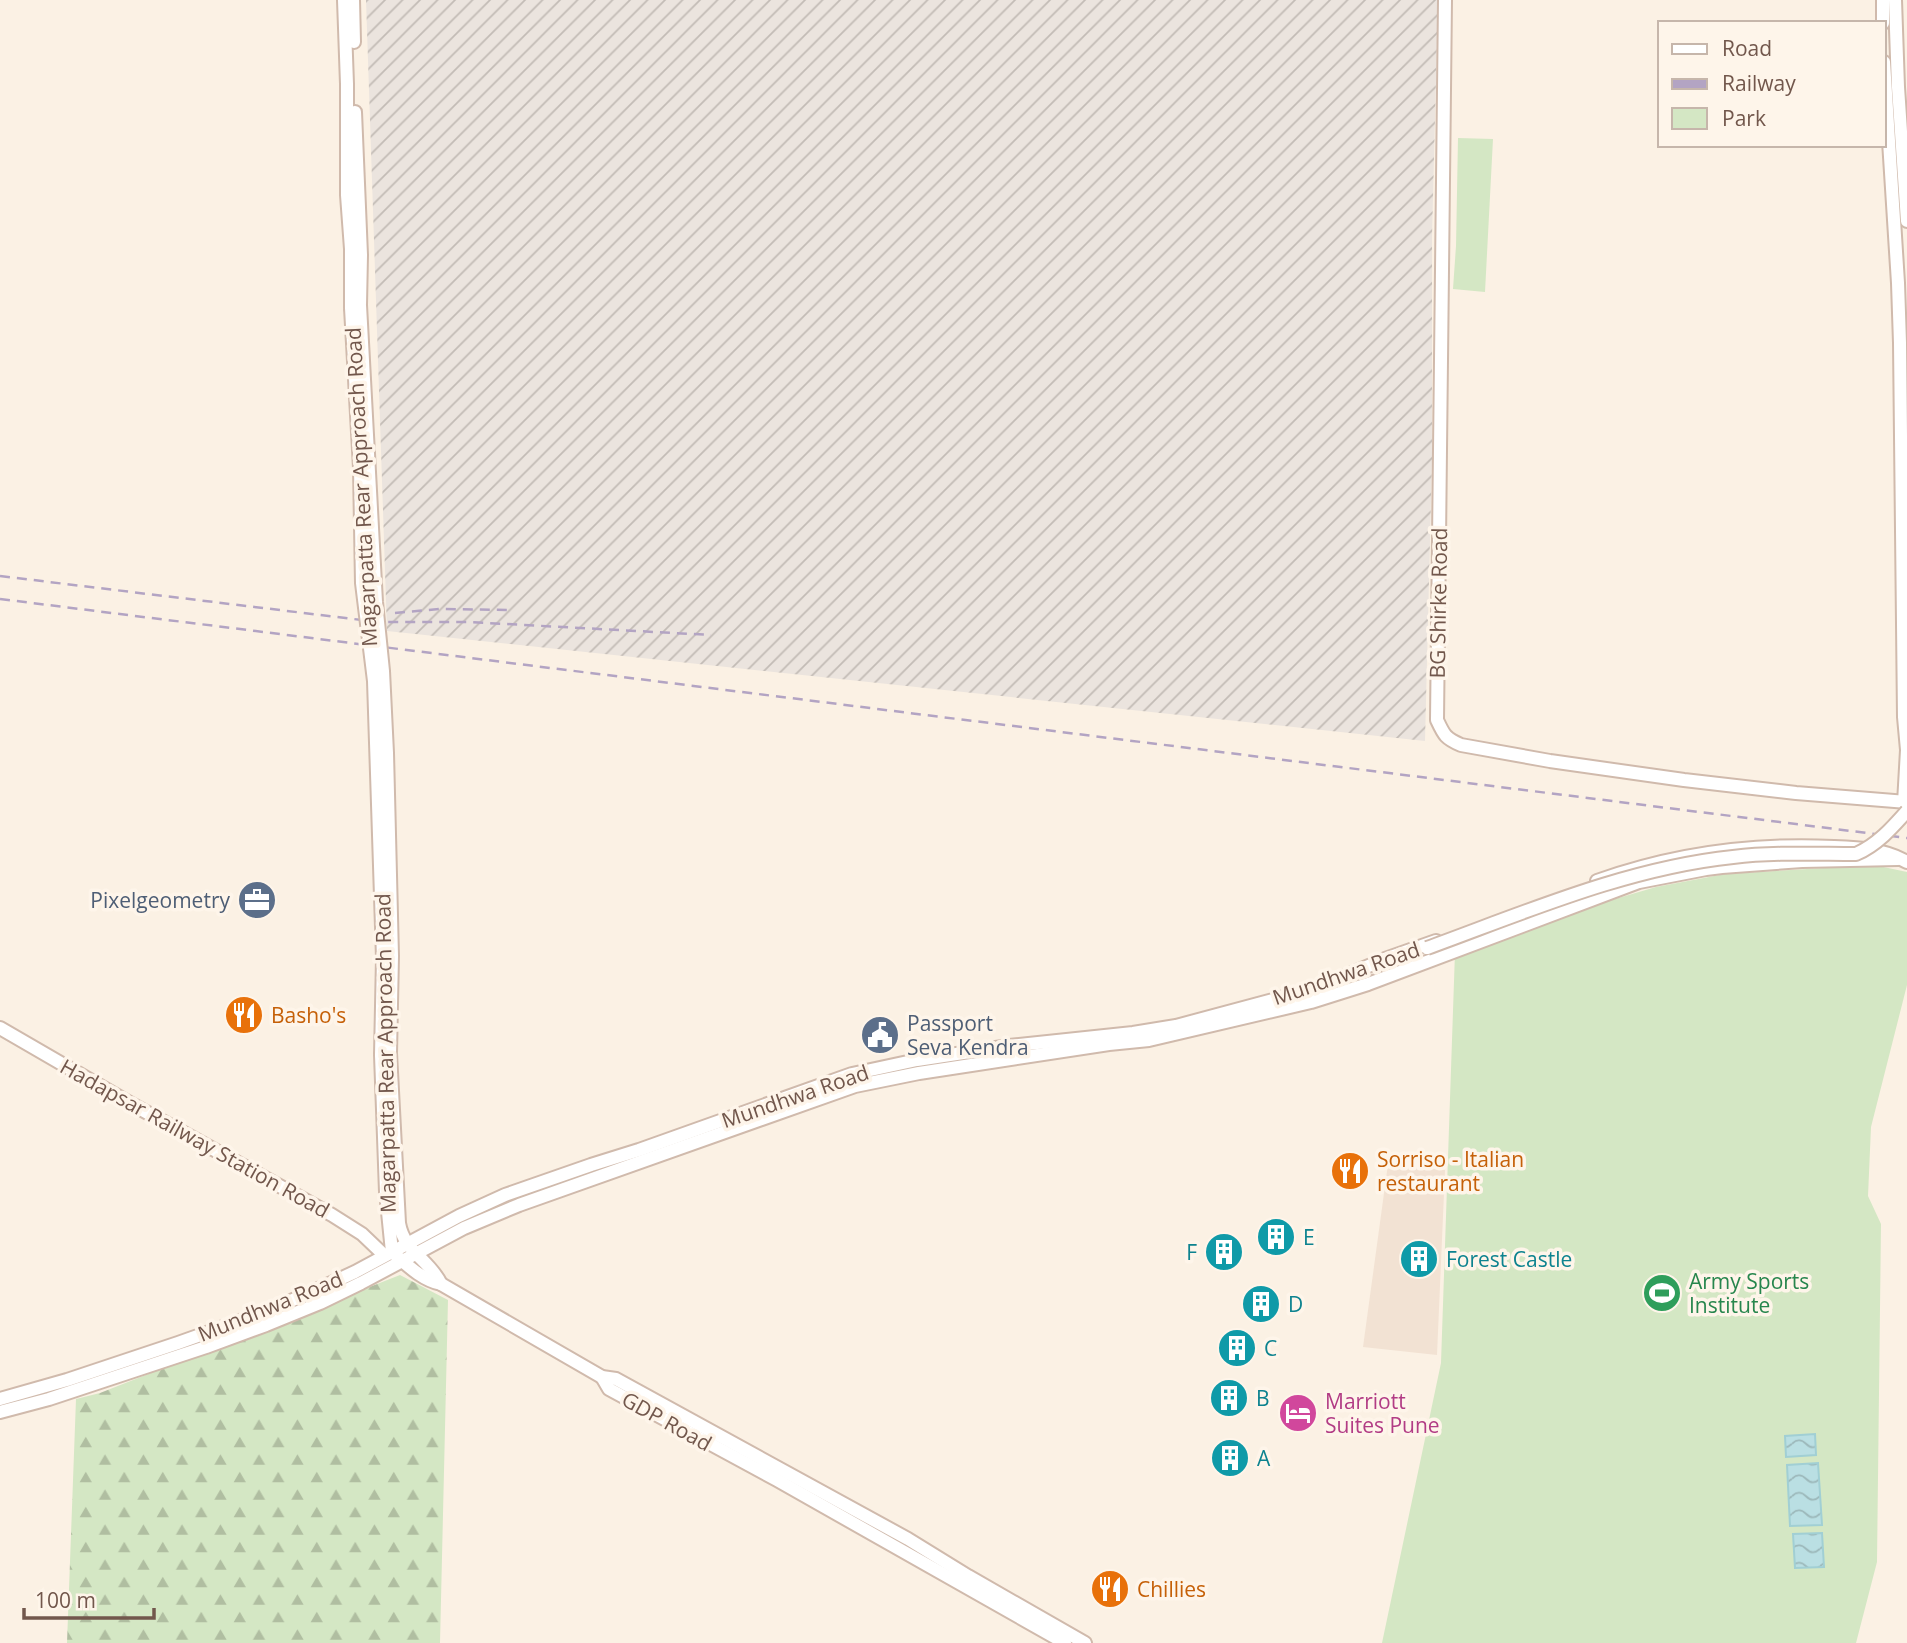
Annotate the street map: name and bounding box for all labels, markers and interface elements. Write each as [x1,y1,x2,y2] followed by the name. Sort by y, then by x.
[1658,21,1886,147] legend
[1722,34,1772,62] text: Road
[1722,69,1796,97] text: Railway
[1722,104,1766,132] text: Park
[339,327,383,647] street label: Magarpatta Rear Approach Road
[1423,527,1453,679] street label: BG Shirke Road
[236,879,278,921] office icon: Pixelgeometry
[90,886,230,914] place label: Pixelgeometry
[368,893,402,1213] street label: Magarpatta Rear Approach Road
[1269,935,1423,1011] street label: Mundhwa Road
[223,994,265,1036] restaurant icon: Basho's
[271,1001,346,1029] place label: Basho's
[907,1009,1029,1061] place label: Passport Seva Kendra
[859,1014,901,1056] public building icon: Passport Seva Kendra
[55,1052,335,1224] street label: Hadapsar Railway Station Road
[718,1058,872,1134] street label: Mundhwa Road
[1377,1145,1524,1197] place label: Sorriso - Italian restaurant
[1329,1150,1371,1192] restaurant icon: Sorriso - Italian restaurant
[1255,1216,1297,1258] building icon: E
[1303,1223,1315,1251] place label: E
[1203,1231,1245,1273] building icon: F
[1186,1238,1197,1266] place label: F
[1398,1238,1440,1280] building icon: Forest Castle
[1446,1245,1572,1273] place label: Forest Castle
[193,1264,347,1348] street label: Mundhwa Road
[1689,1267,1809,1319] place label: Army Sports Institute
[1641,1272,1683,1314] sports icon: Army Sports Institute
[1240,1283,1282,1325] building icon: D
[1288,1290,1303,1318] place label: D
[1216,1327,1258,1369] building icon: C
[1264,1334,1277,1362] place label: C
[1208,1377,1250,1419] building icon: B
[1256,1384,1270,1412] place label: B
[617,1385,717,1457] street label: GDP Road
[1325,1387,1440,1439] place label: Marriott Suites Pune
[1277,1392,1319,1434] hotel icon: Marriott Suites Pune
[1209,1437,1251,1479] building icon: A
[1257,1444,1271,1472] place label: A
[1089,1568,1131,1610] restaurant icon: Chillies
[1137,1575,1206,1603] place label: Chillies
[24,1576,154,1620] scale bar
[35,1586,96,1614] text: 100 m

